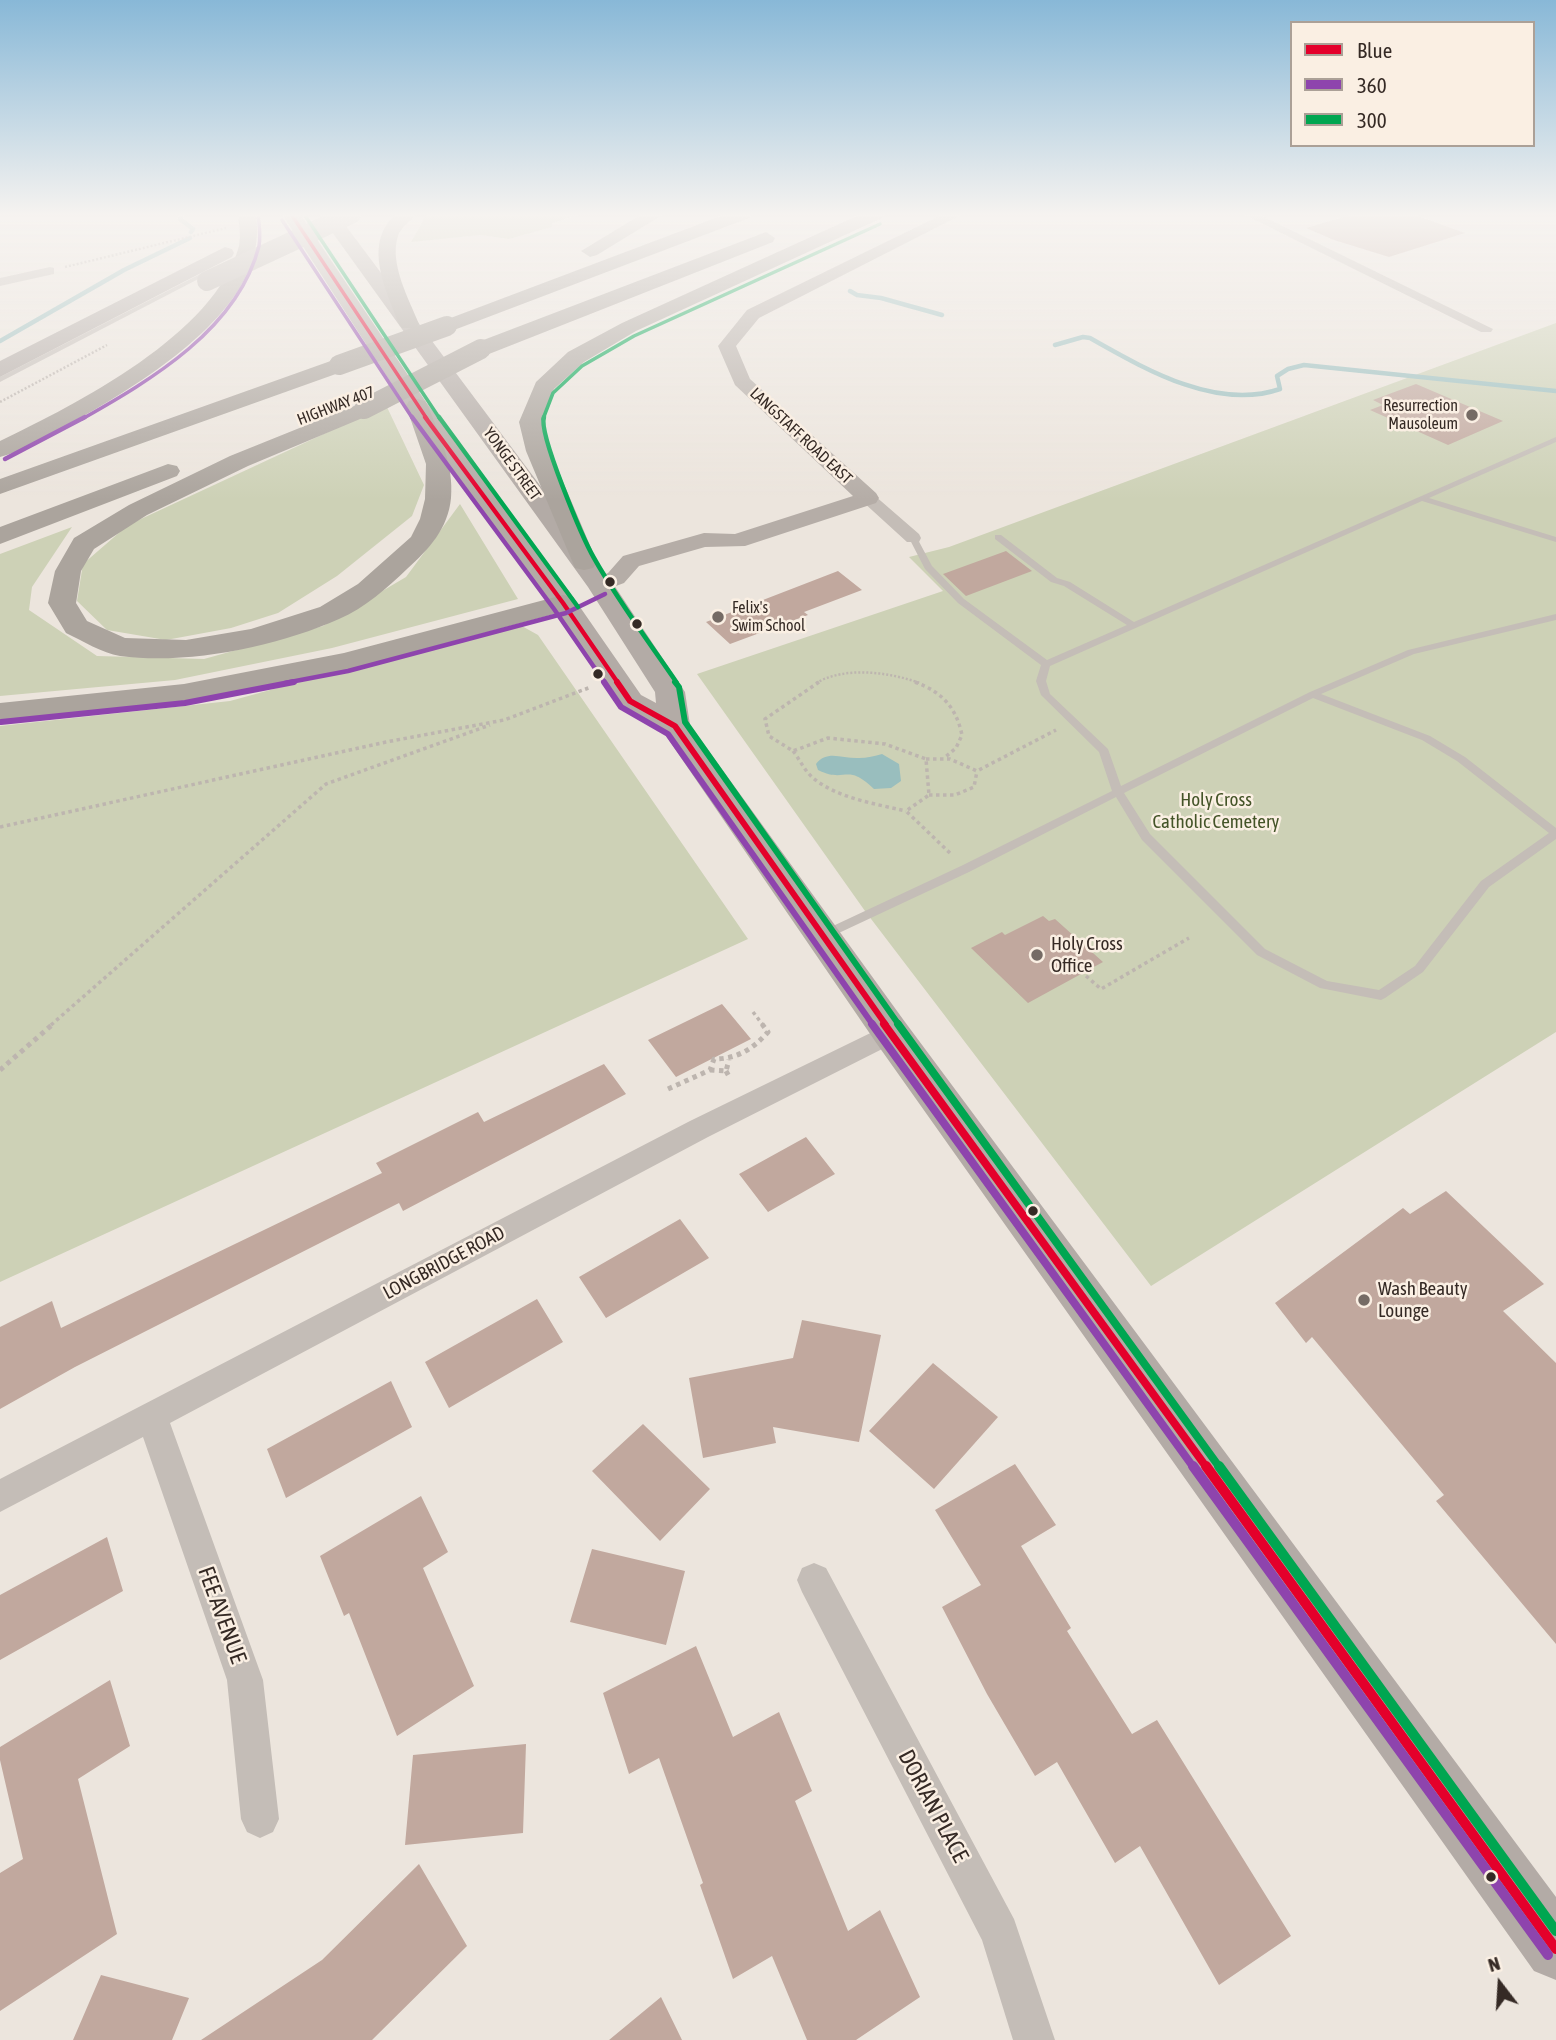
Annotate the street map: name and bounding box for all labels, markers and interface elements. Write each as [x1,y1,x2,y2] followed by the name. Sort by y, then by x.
[1290,21,1535,147] legend
[1357,38,1392,62] text: Blue
[1357,73,1387,97] text: 360
[1357,108,1387,132] text: 300
[295,382,377,430] street label: HIGHWAY 407
[746,384,856,488] street label: LANGSTAFF ROAD EAST
[1383,396,1458,434] place label: Resurrection Mausoleum
[1464,407,1480,423] marker: Resurrection Mausoleum
[479,424,545,504] street label: YONGE STREET
[603,575,617,589] unlabelled marker
[732,598,805,636] place label: Felix's Swim School
[710,609,726,625] marker: Felix's Swim School
[630,617,644,631] unlabelled marker
[591,667,605,681] unlabelled marker
[1153,789,1279,833] park label: Holy Cross Catholic Cemetery
[1051,933,1123,977] place label: Holy Cross Office
[1029,947,1045,963] marker: Holy Cross Office
[1026,1204,1040,1218] unlabelled marker
[379,1221,509,1305] street label: LONGBRIDGE ROAD
[1378,1278,1468,1322] place label: Wash Beauty Lounge
[1356,1292,1372,1308] marker: Wash Beauty Lounge
[192,1563,252,1667] street label: FEE AVENUE
[892,1745,974,1867] street label: DORIAN PLACE
[1484,1870,1498,1884] unlabelled marker
[1465,1949,1535,2019] north arrow
[1485,1952,1502,1976] text: N

